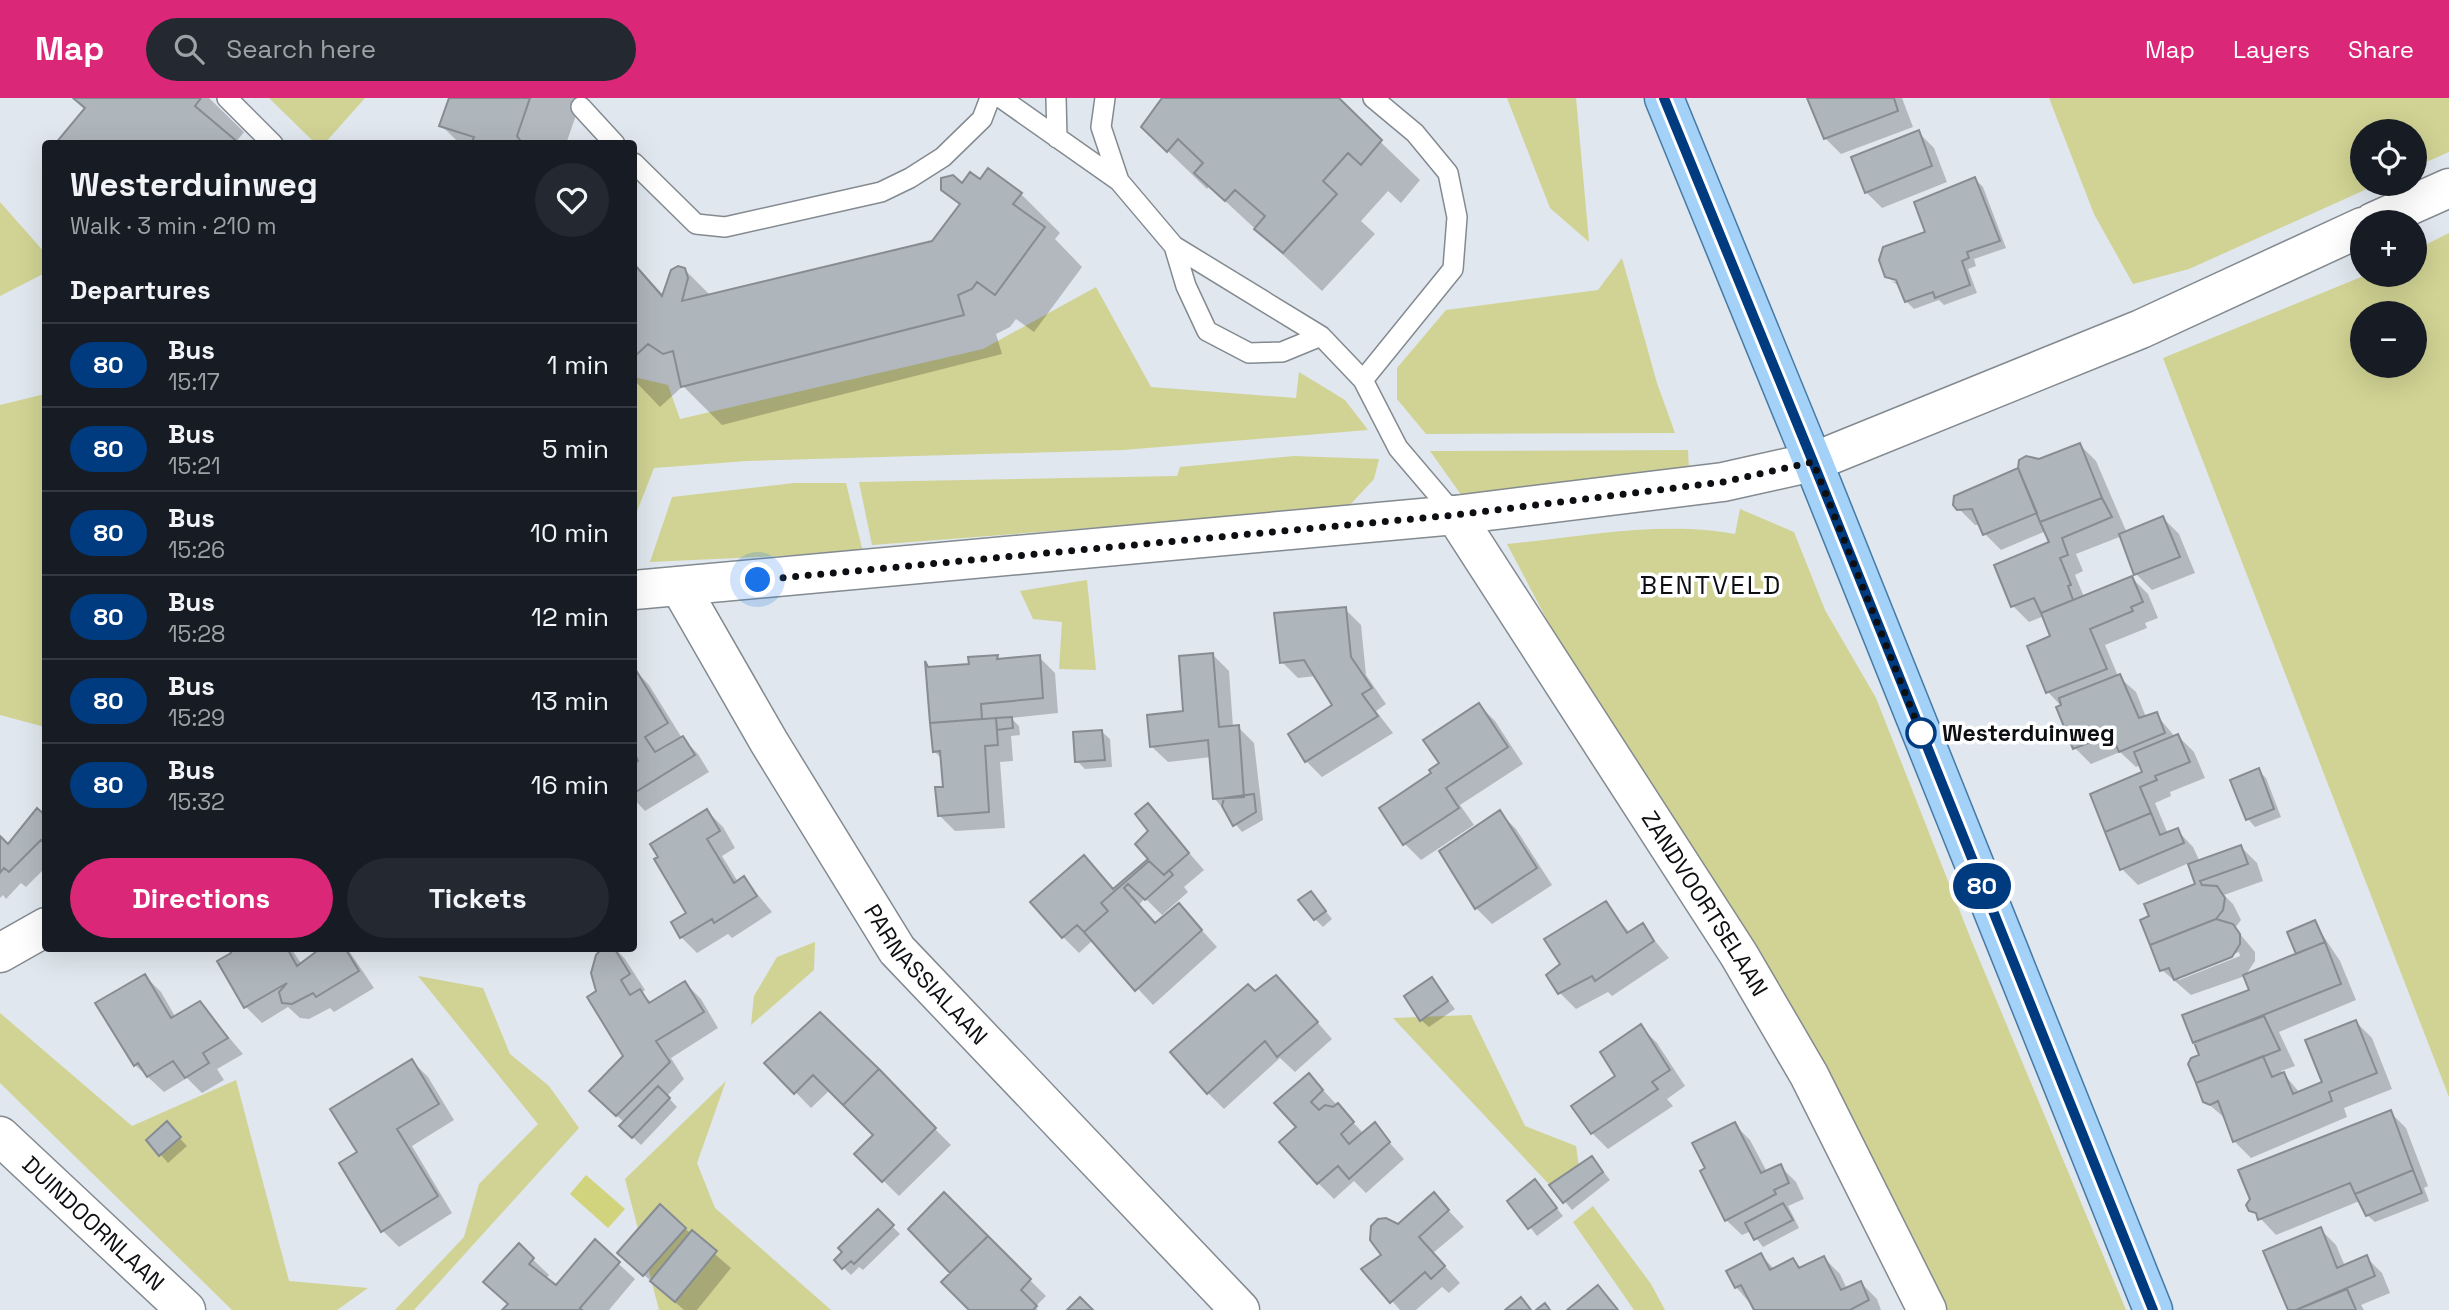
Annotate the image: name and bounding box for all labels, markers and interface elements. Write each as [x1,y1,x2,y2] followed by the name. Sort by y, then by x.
[146,18,636,81] search box
[35,28,104,70] text: Map
[170,30,208,68] icon: search
[226,32,376,66] text: Search here
[2145,34,2195,65] text: Map
[2233,34,2310,65] text: Layers
[2348,34,2414,65] text: Share
[2350,119,2427,378] map controls
[2350,119,2427,196] button: locate
[535,163,609,237] button: heart
[70,164,318,206] text: Westerduinweg
[2350,210,2427,287] button: +
[70,211,277,241] text: Walk · 3 min · 210 m
[70,273,211,307] text: Departures
[2350,301,2427,378] button: −
[168,333,215,367] text: Bus
[547,348,609,382] text: 1 min
[94,349,123,380] text: 80
[168,367,220,397] text: 15:17
[168,417,215,451] text: Bus
[542,432,609,466] text: 5 min
[94,433,123,464] text: 80
[168,451,221,481] text: 15:21
[168,501,215,535] text: Bus
[530,516,609,550] text: 10 min
[94,517,123,548] text: 80
[168,535,225,565] text: 15:26
[740,562,775,597] your location
[1640,568,1782,602] district label: BENTVELD
[168,585,215,619] text: Bus
[531,600,609,634] text: 12 min
[94,601,123,632] text: 80
[168,619,225,649] text: 15:28
[168,669,215,703] text: Bus
[531,684,609,718] text: 13 min
[94,685,123,716] text: 80
[168,703,225,733] text: 15:29
[1906,718,1936,748] marker: Westerduinweg
[1942,718,2115,748] place label: Westerduinweg
[168,753,215,787] text: Bus
[531,768,609,802] text: 16 min
[94,769,123,800] text: 80
[168,787,225,817] text: 15:32
[1635,805,1775,1002] street label: ZANDVOORTSELAAN
[70,858,333,938] button: Directions
[347,858,609,938] button: Tickets
[1951,863,2014,909] line badge: 80
[1967,870,1997,901] text: 80
[857,899,994,1051] street label: PARNASSIALAAN
[16,1150,171,1297] street label: DUINDOORNLAAN

